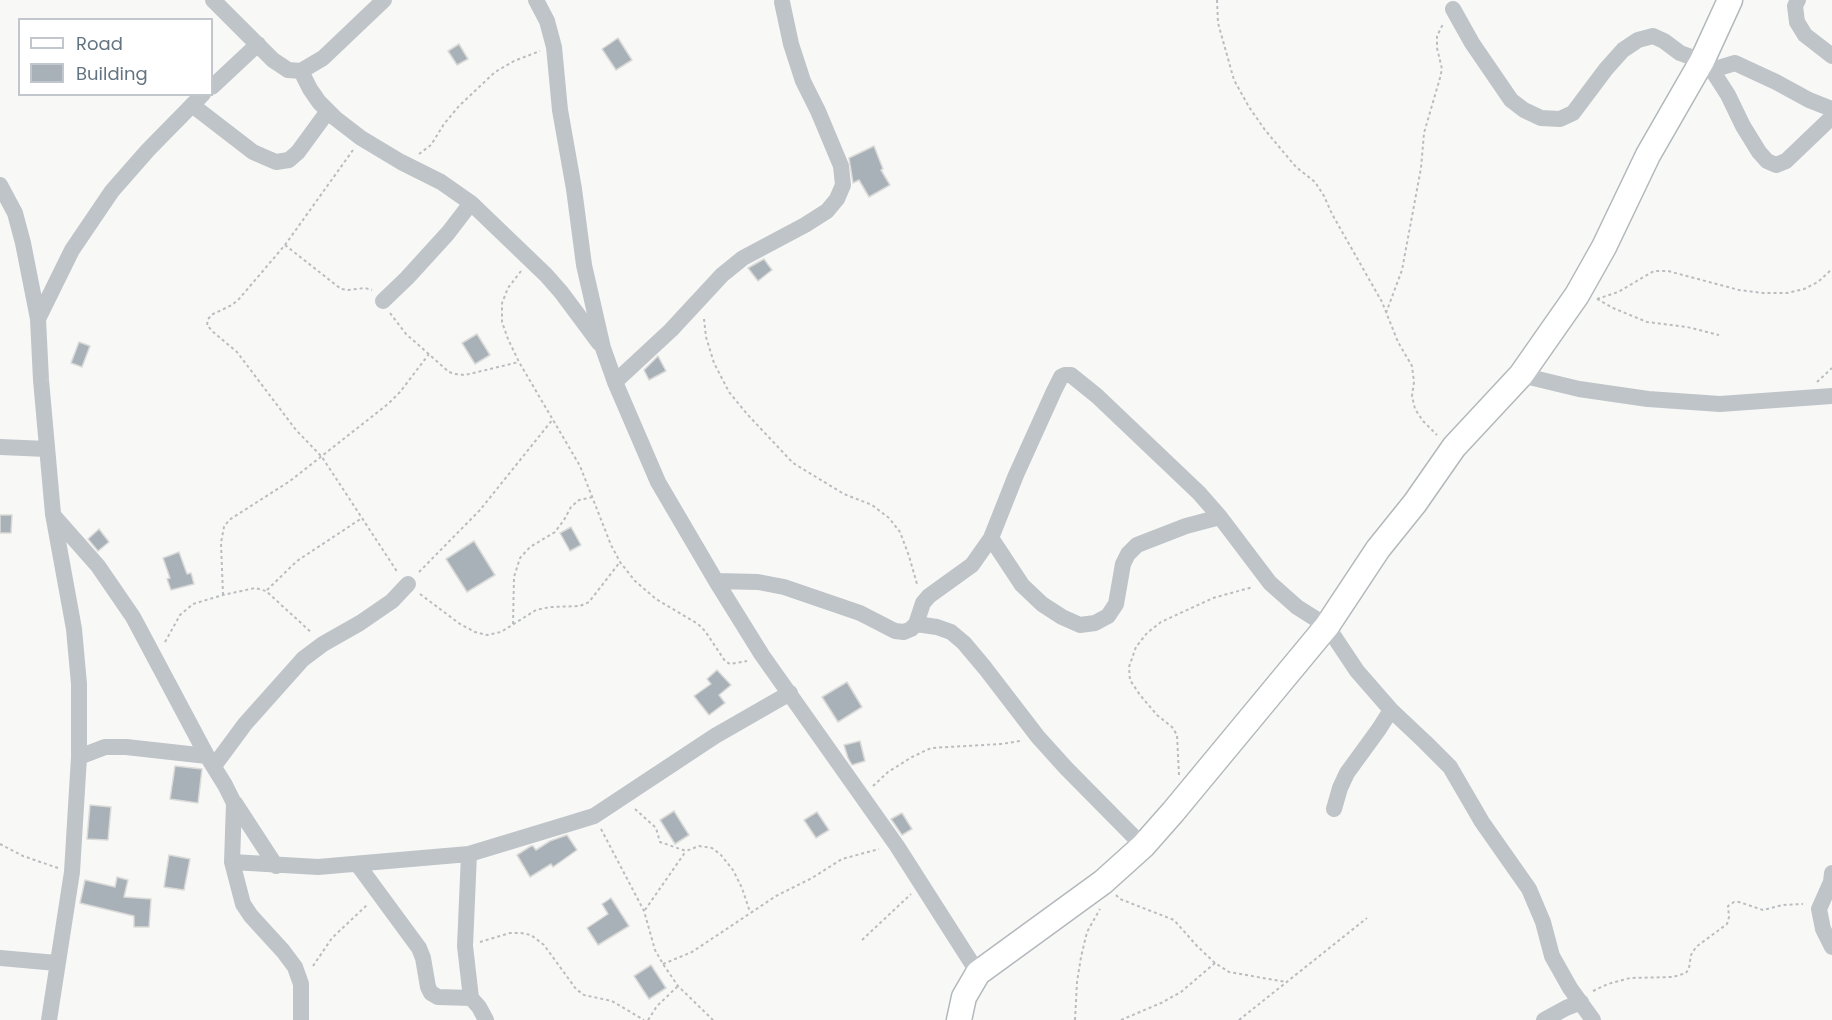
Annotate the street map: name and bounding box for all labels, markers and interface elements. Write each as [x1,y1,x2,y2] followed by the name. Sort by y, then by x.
[18,18,213,96] legend
[76,31,123,56] text: Road
[76,61,148,86] text: Building

